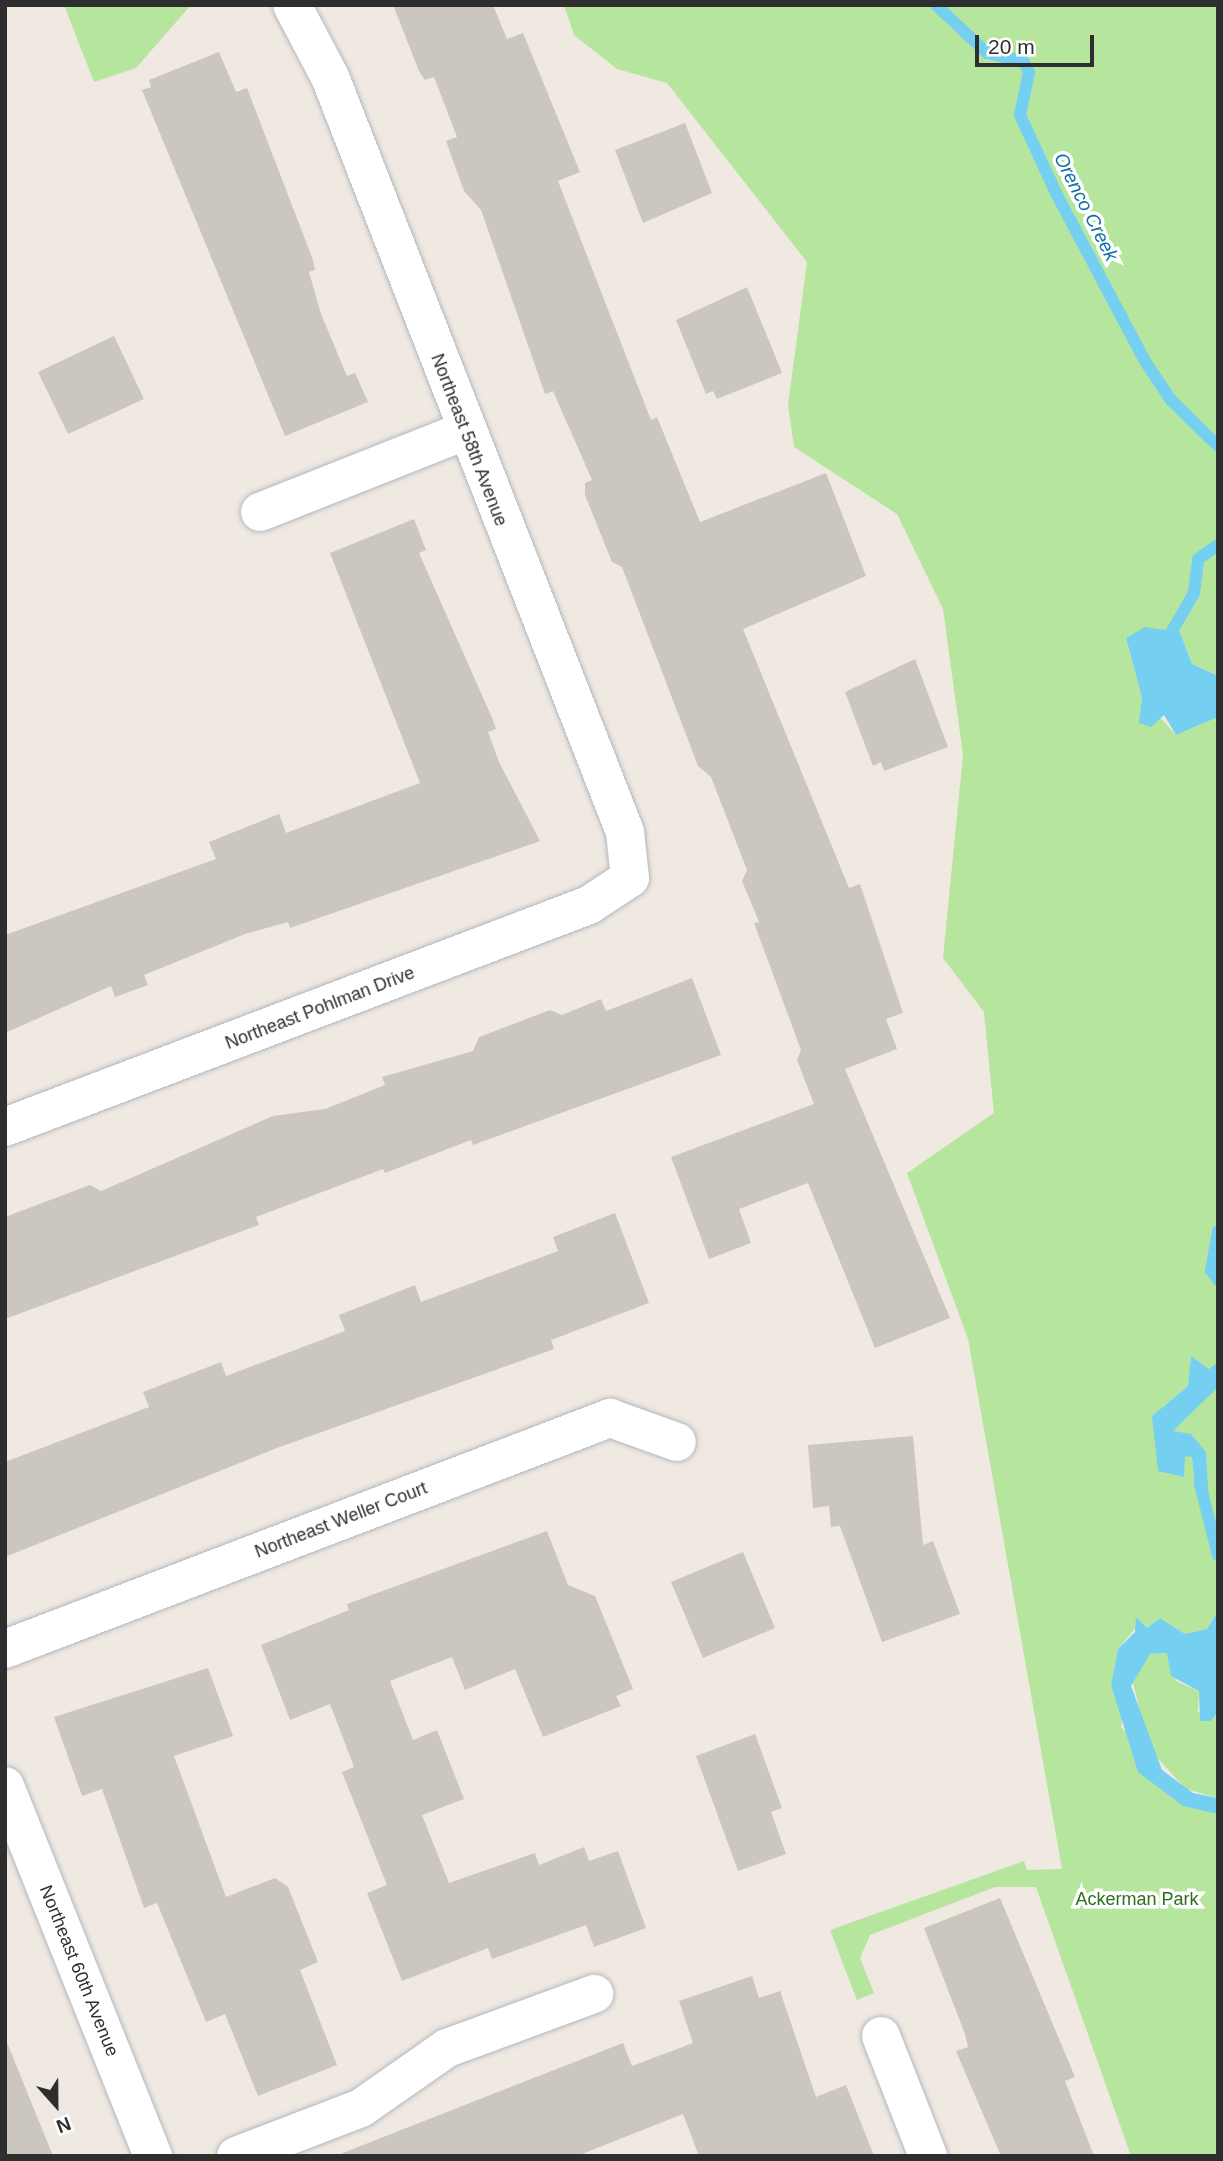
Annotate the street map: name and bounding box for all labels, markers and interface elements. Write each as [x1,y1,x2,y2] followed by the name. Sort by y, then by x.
[978,21,1097,65] scale bar
[988,35,1035,58] text: 20 m
[1049,149,1123,265] water label: Orenco Creek
[426,350,512,530] street label: Northeast 58th Avenue
[222,962,418,1054] street label: Northeast Pohlman Drive
[252,1477,430,1563] street label: Northeast Weller Court
[35,1882,123,2060] street label: Northeast 60th Avenue
[1075,1888,1199,1910] park label: Ackerman Park
[21,2070,91,2140] north arrow
[54,2113,74,2137] text: N

